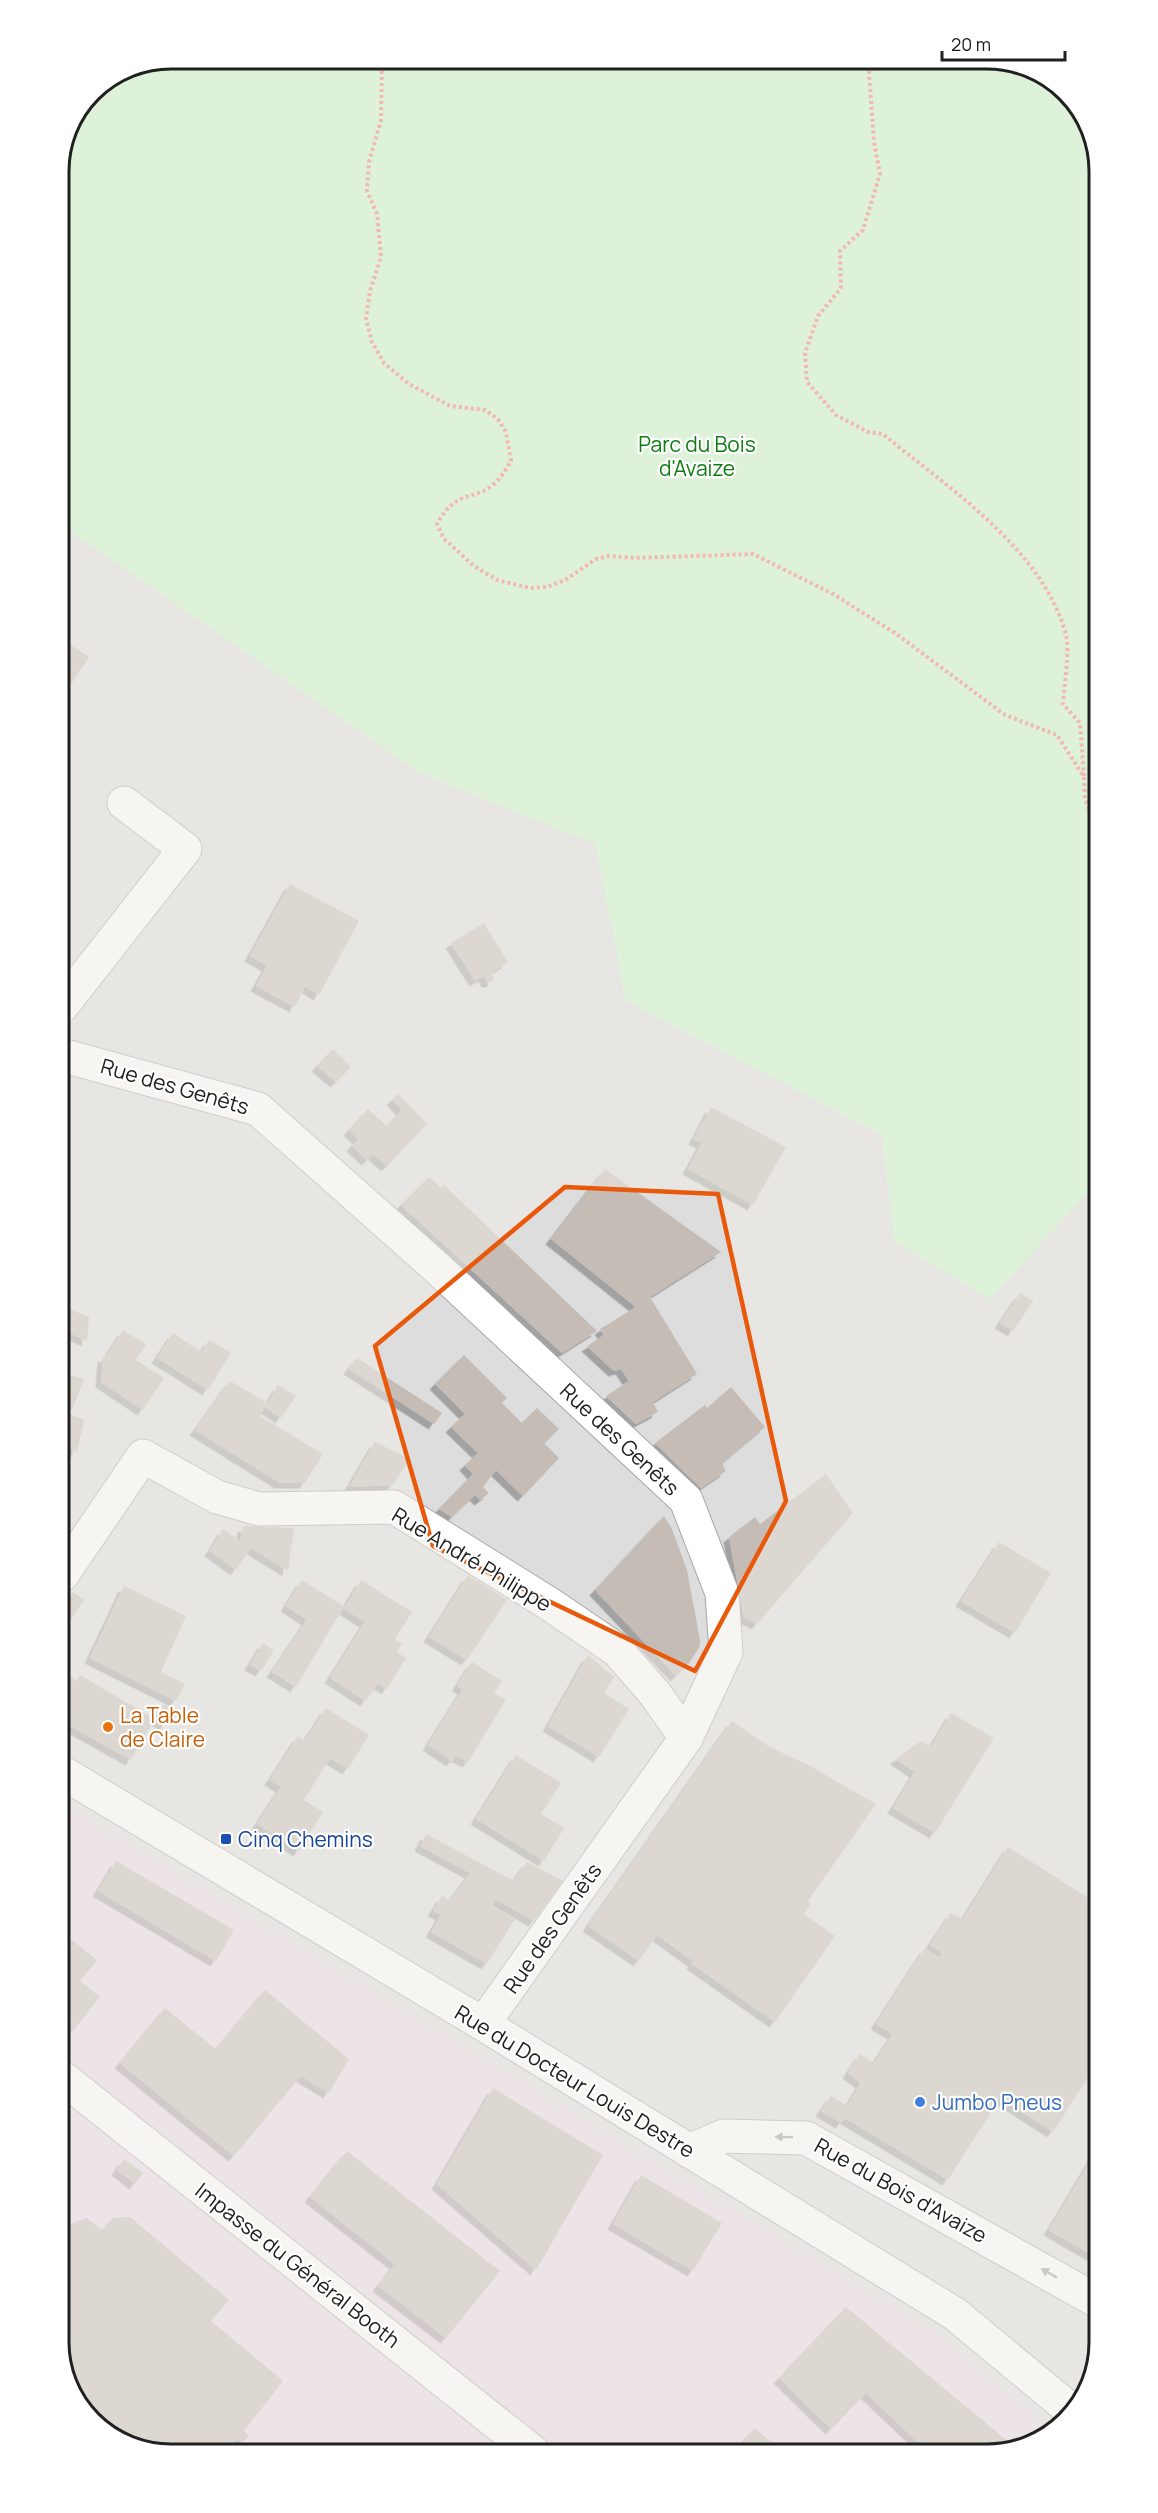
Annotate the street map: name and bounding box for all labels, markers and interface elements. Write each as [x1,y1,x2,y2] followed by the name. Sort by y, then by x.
[942,24,1065,62] scale bar
[951,32,991,56] text: 20 m
[638,430,756,482] park label: Parc du Bois d'Avaize
[98,1051,252,1121] street label: Rue des Genêts
[554,1377,686,1501] street label: Rue des Genêts
[387,1500,557,1618] street label: Rue André Philippe
[120,1701,205,1753] place label: La Table de Claire
[101,1720,115,1734] marker: La Table de Claire
[238,1825,373,1853] place label: Cinq Chemins
[219,1832,233,1846] marker: Cinq Chemins
[497,1857,607,1999] street label: Rue des Genêts
[450,1998,700,2164] street label: Rue du Docteur Louis Destre
[932,2088,1062,2116] place label: Jumbo Pneus
[913,2095,927,2109] marker: Jumbo Pneus
[810,2131,992,2249] street label: Rue du Bois d'Avaize
[775,2132,794,2142] one-way arrow
[190,2176,406,2354] street label: Impasse du Général Booth
[1040,2268,1057,2278] one-way arrow

